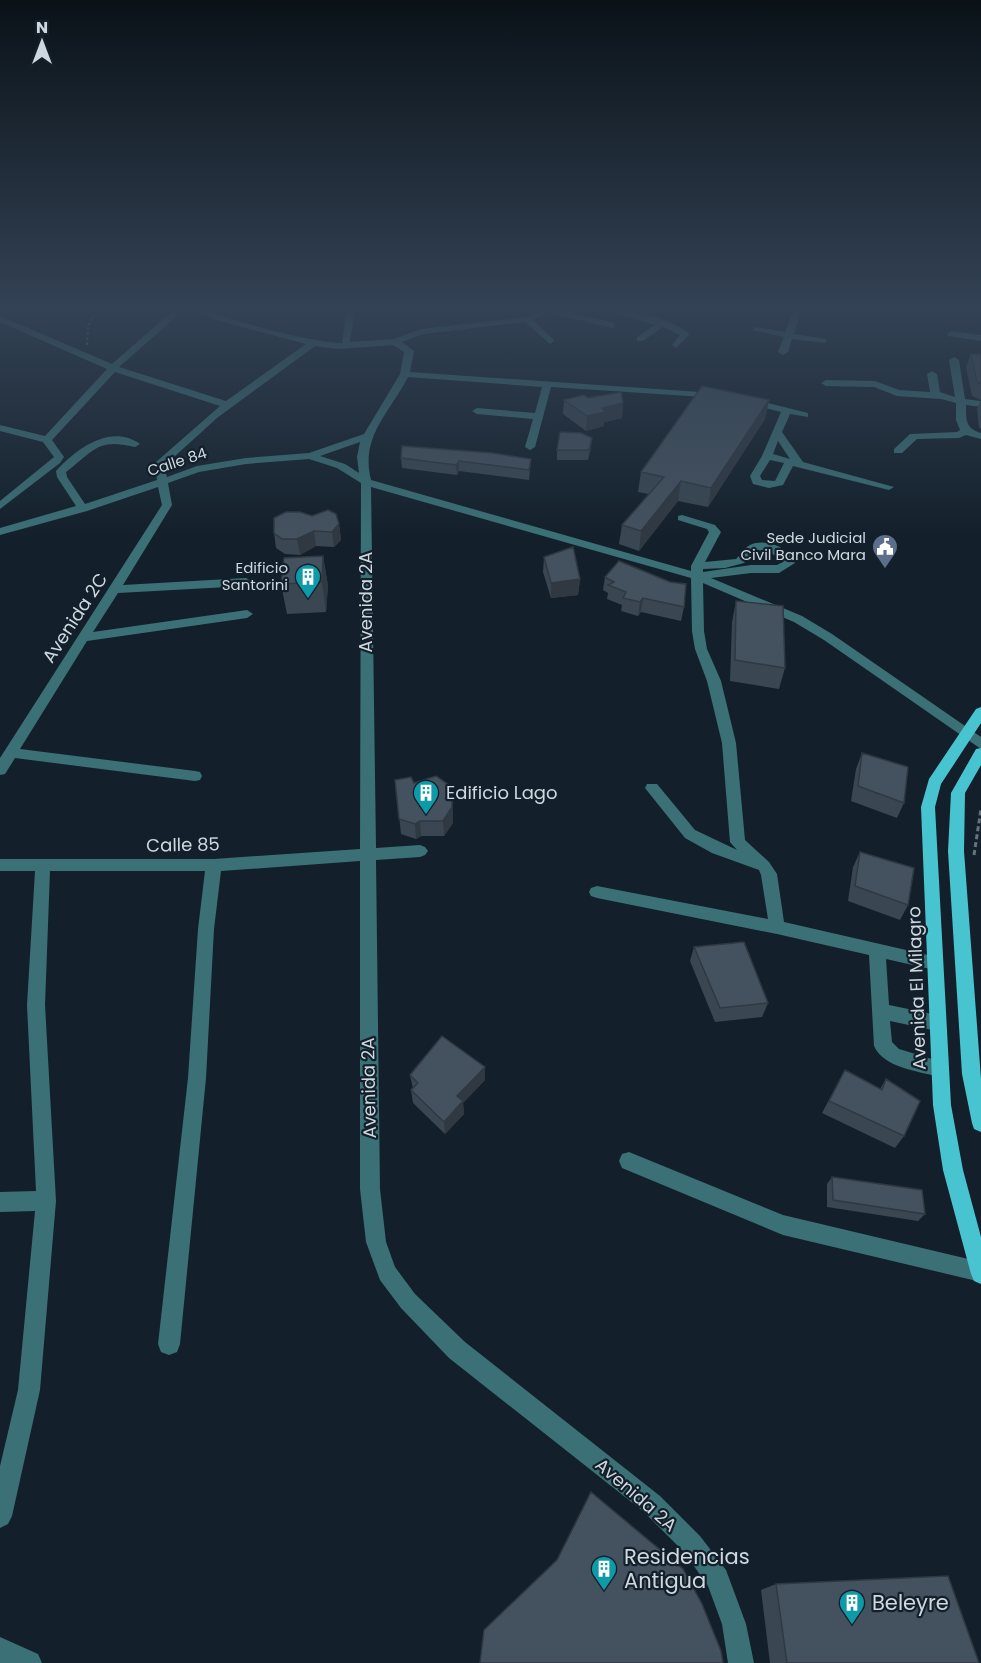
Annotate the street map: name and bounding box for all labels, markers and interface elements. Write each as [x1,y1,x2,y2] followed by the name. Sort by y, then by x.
[12,12,72,72] north arrow
[36,16,48,39] text: N
[144,442,209,481] street label: Calle 84
[740,527,866,565] place label: Sede Judicial Civil Banco Mara
[870,532,900,570] public building icon: Sede Judicial Civil Banco Mara
[353,552,378,652] street label: Avenida 2A
[222,557,288,595] place label: Edificio Santorini
[293,562,323,600] building icon: Edificio Santorini
[36,568,113,668] street label: Avenida 2C
[411,778,441,816] building icon: Edificio Lago
[446,780,558,805] place label: Edificio Lago
[146,831,220,858] street label: Calle 85
[901,906,932,1070] street label: Avenida El Milagro
[355,1037,382,1139] street label: Avenida 2A
[590,1452,683,1537] street label: Avenida 2A
[624,1542,750,1595] place label: Residencias Antigua
[589,1554,619,1592] building icon: Residencias Antigua
[837,1588,867,1626] building icon: Beleyre
[872,1588,949,1617] place label: Beleyre

